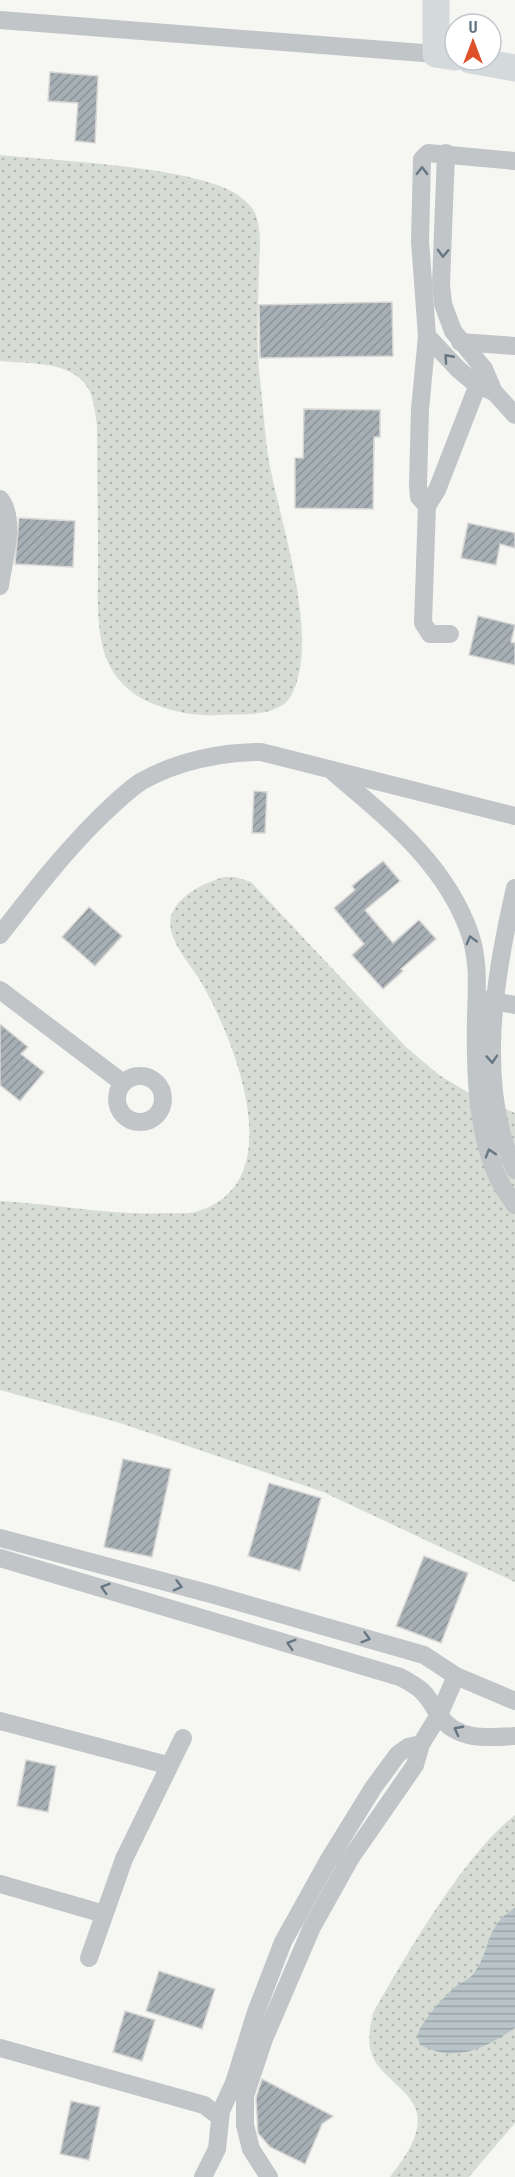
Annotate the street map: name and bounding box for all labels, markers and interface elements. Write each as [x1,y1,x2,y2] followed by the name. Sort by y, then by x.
[443,12,503,72] north arrow
[468,18,478,37] text: U
[416,167,428,176] one-way arrow
[436,249,449,258] one-way arrow
[444,355,455,365] one-way arrow
[465,935,478,945] one-way arrow
[485,1055,498,1064] one-way arrow
[485,1148,497,1159] one-way arrow
[173,1578,183,1591] one-way arrow
[100,1583,111,1595] one-way arrow
[360,1631,371,1643] one-way arrow
[286,1639,297,1651] one-way arrow
[453,1726,464,1738] one-way arrow

